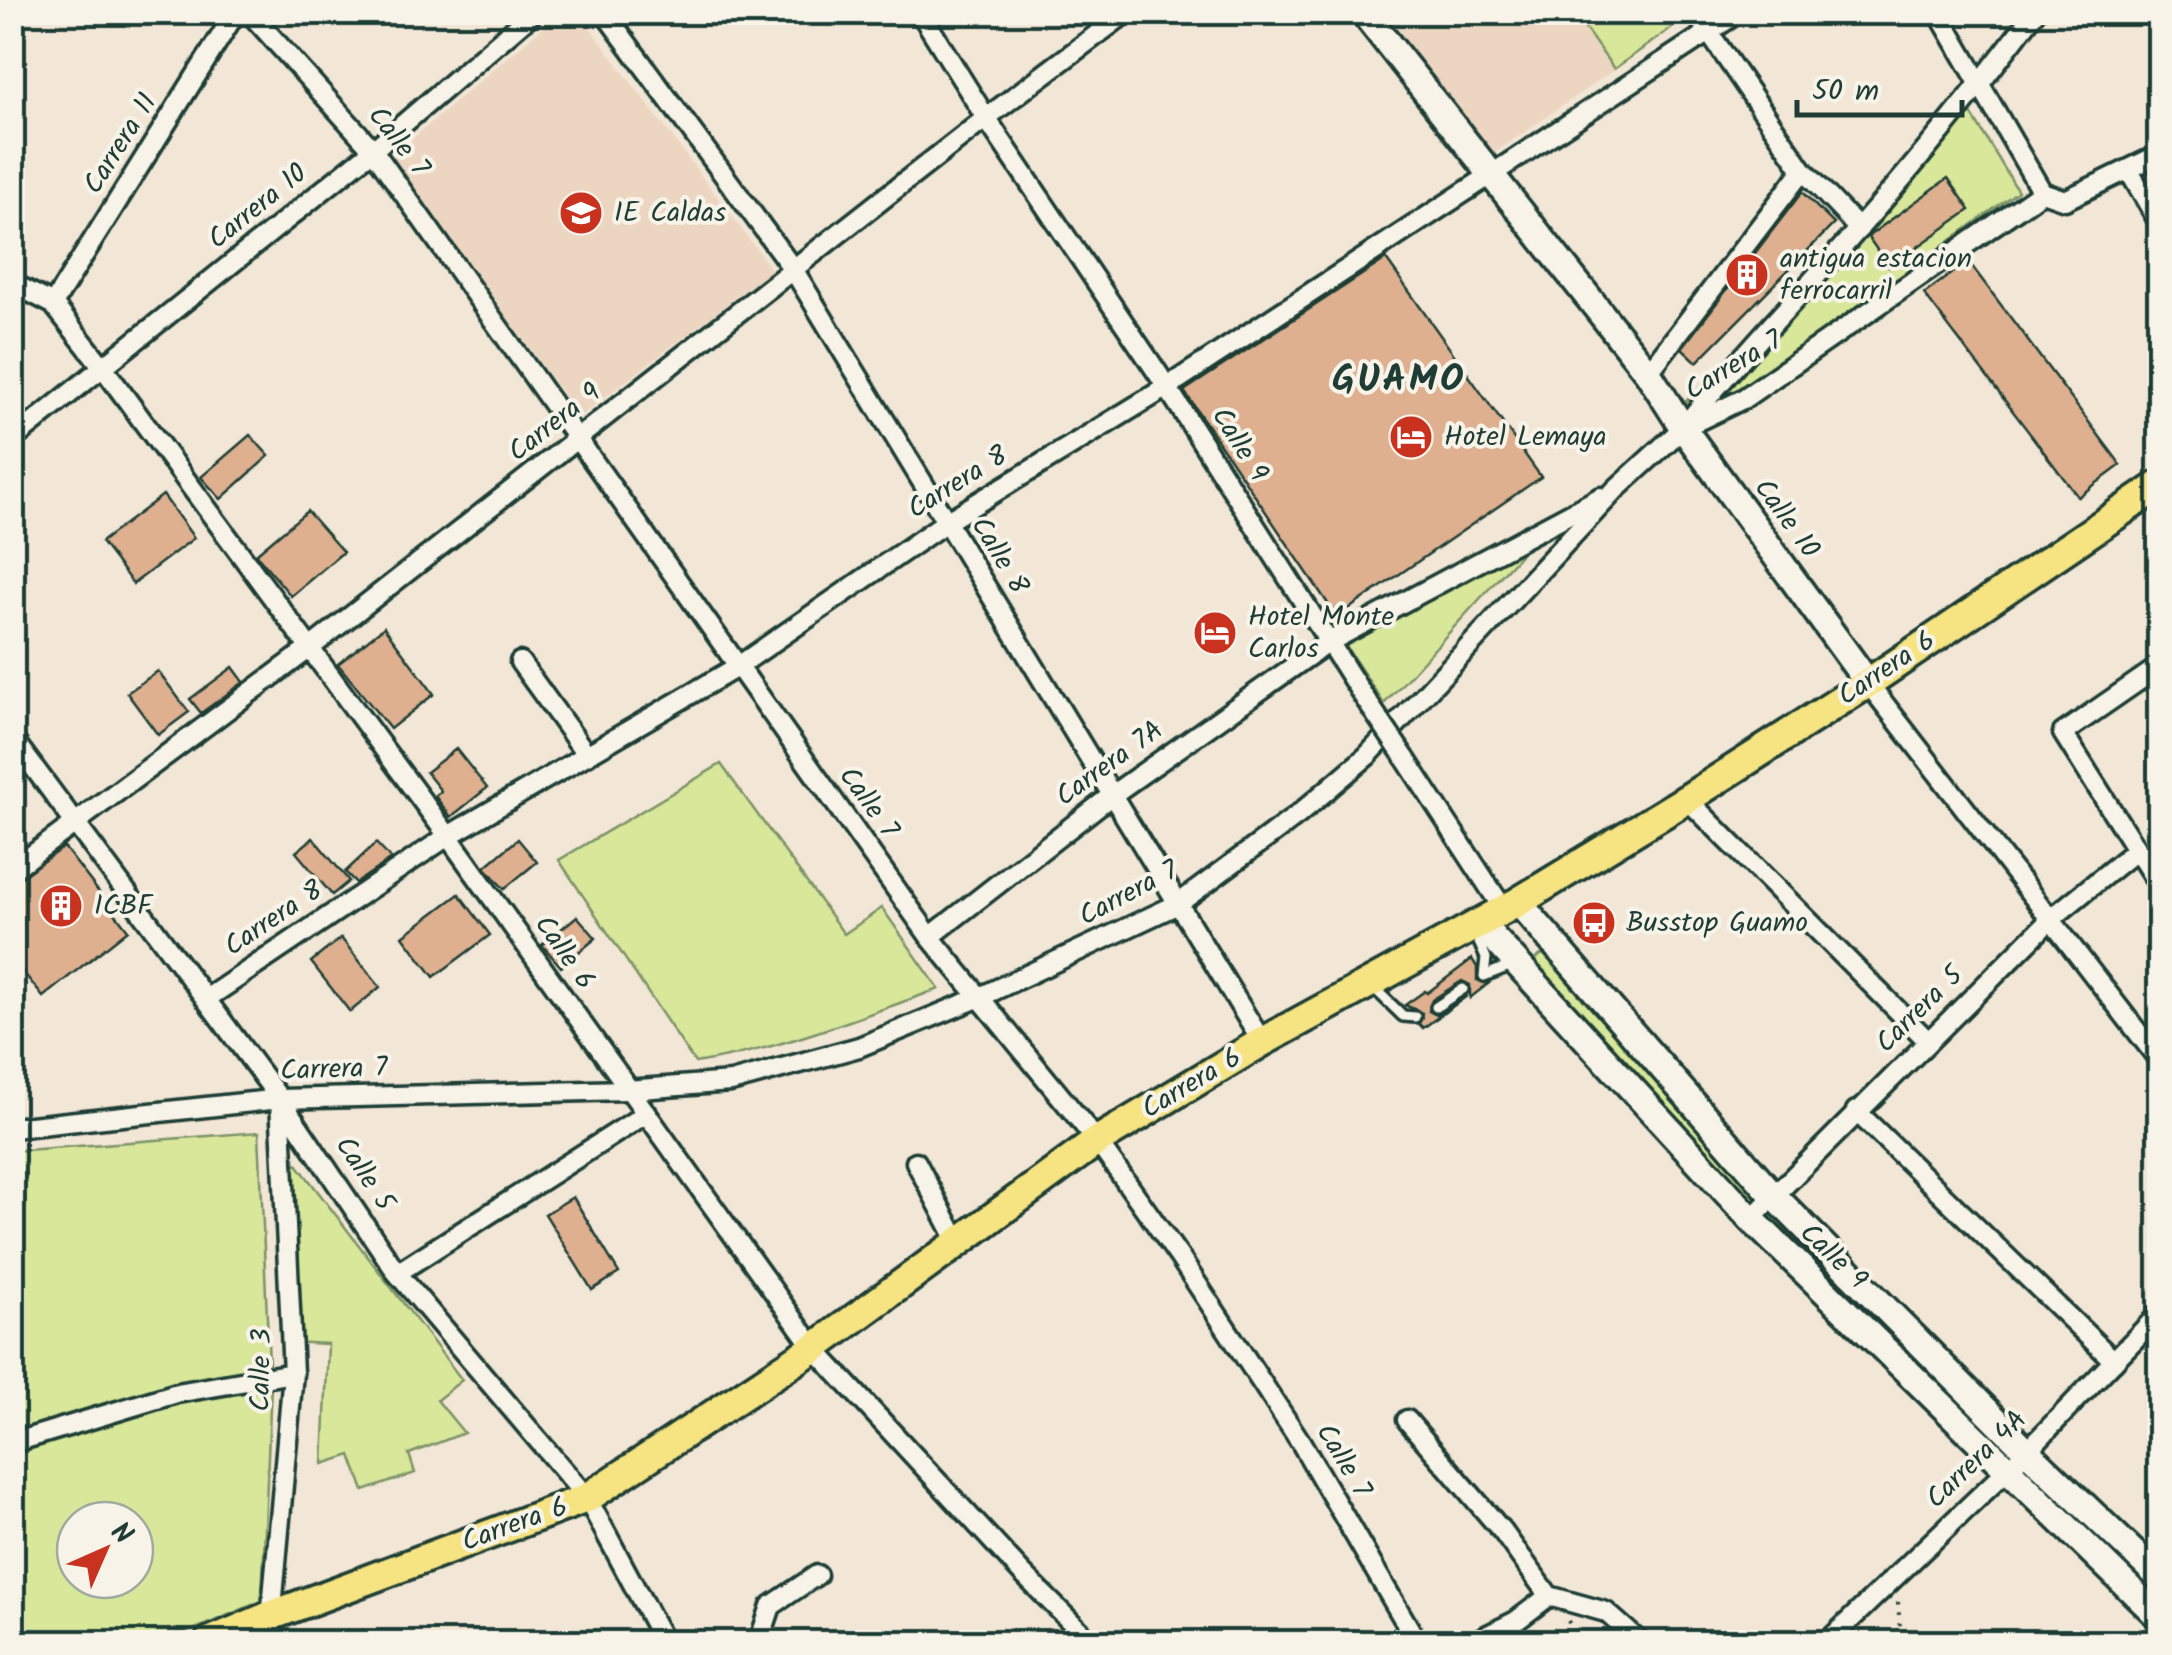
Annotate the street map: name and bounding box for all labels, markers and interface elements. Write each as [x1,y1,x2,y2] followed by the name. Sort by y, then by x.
[1797,55,1962,117] scale bar
[1812,68,1879,116] text: 50 m
[72,84,170,204] street label: Carrera 11
[356,96,441,188] street label: Calle 7
[198,153,318,261] street label: Carrera 10
[558,190,604,236] school or university icon: IE Caldas
[614,191,726,236] place label: IE Caldas
[1780,237,1972,314] place label: antigua estacion ferrocarril
[1724,252,1770,298] building icon: antigua estacion ferrocarril
[1676,318,1793,413] street label: Carrera 7
[1332,351,1466,411] district label: GUAMO
[498,372,612,474] street label: Carrera 9
[1198,399,1280,492] street label: Calle 9
[1388,414,1434,460] hotel icon: Hotel Lemaya
[1444,415,1607,460] place label: Hotel Lemaya
[899,434,1017,532] street label: Carrera 8
[1741,469,1831,569] street label: Calle 10
[958,508,1040,604] street label: Calle 8
[1248,595,1395,672] place label: Hotel Monte Carlos
[1192,610,1238,656] hotel icon: Hotel Monte Carlos
[1829,620,1945,718] street label: Carrera 6
[1046,709,1174,819] street label: Carrera 7A
[826,757,910,850] street label: Calle 7
[1071,848,1188,939] street label: Carrera 7
[215,869,333,969] street label: Carrera 8
[38,883,84,929] building icon: ICBF
[94,884,154,929] place label: ICBF
[1571,900,1617,946] bus stop icon: Busstop Guamo
[1626,901,1808,946] place label: Busstop Guamo
[522,906,606,1000] street label: Calle 6
[1865,954,1976,1065] street label: Carrera 5
[1133,1036,1251,1132] street label: Carrera 6
[279,1046,390,1094] street label: Carrera 7
[322,1127,407,1222] street label: Calle 5
[1788,1213,1878,1302] street label: Calle 9
[239,1328,285,1412] street label: Calle 3
[1916,1400,2038,1520] street label: Carrera 4A
[1303,1415,1384,1508] street label: Calle 7
[456,1485,574,1565] street label: Carrera 6
[55,1500,155,1600] north arrow
[99,1512,143,1556] text: N

